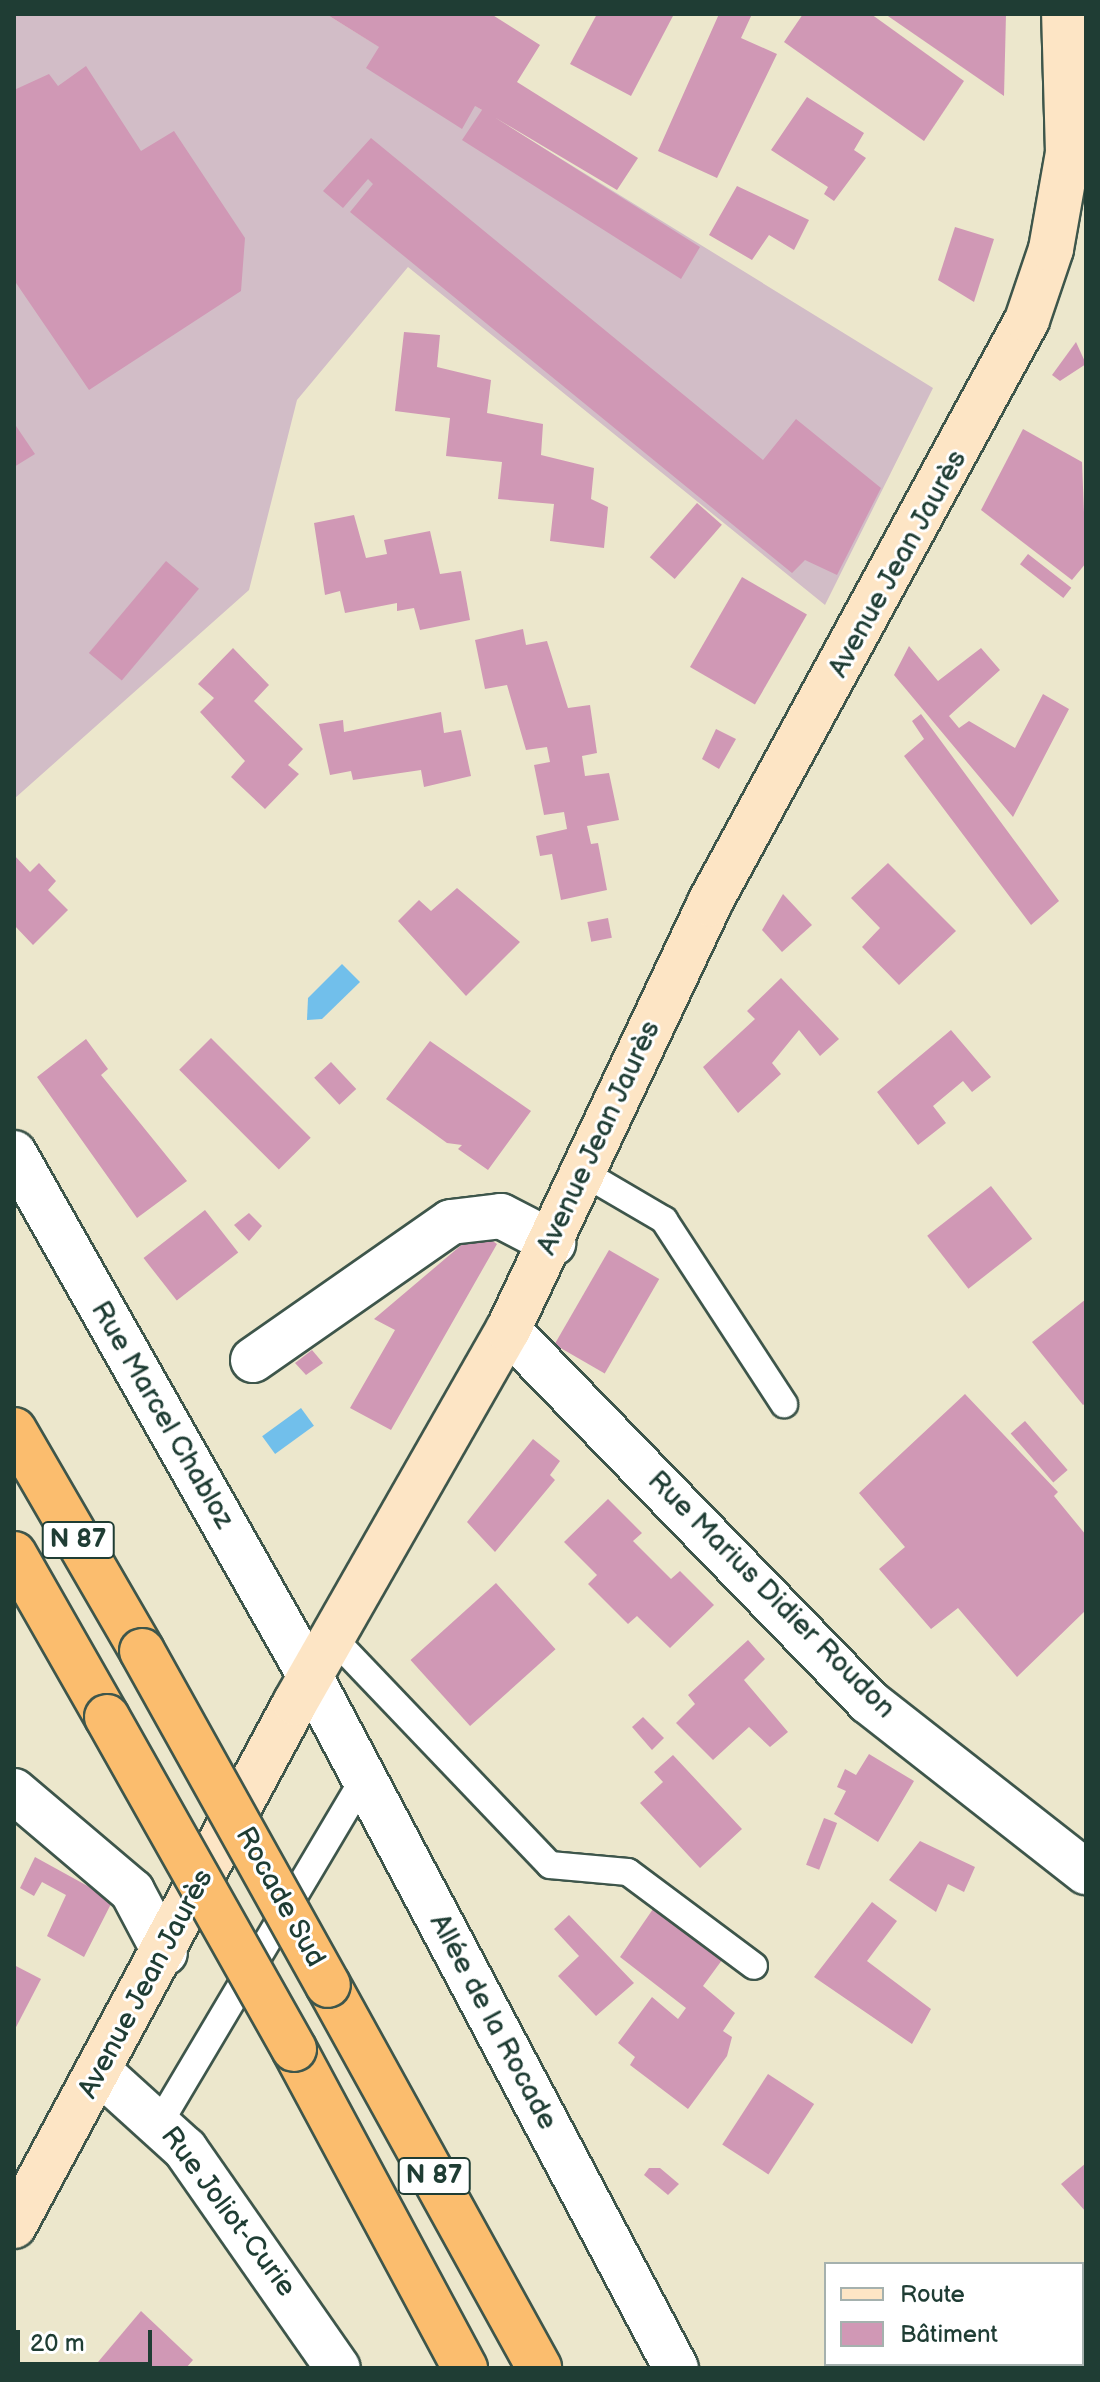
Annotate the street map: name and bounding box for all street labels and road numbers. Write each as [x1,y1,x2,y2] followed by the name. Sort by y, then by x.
[821,443,975,685] street label: Avenue Jean Jaurès
[529,1014,669,1262] street label: Avenue Jean Jaurès
[83,1295,241,1535] street label: Rue Marcel Chabloz
[640,1464,902,1726] street label: Rue Marius Didier Roudon
[40,1518,116,1562] road number: N 87
[228,1821,332,1973] street label: Rocade Sud
[71,1863,221,2105] street label: Avenue Jean Jaurès
[422,1908,564,2136] street label: Allée de la Rocade
[153,2120,303,2304] street label: Rue Joliot-Curie
[396,2154,472,2198] road number: N 87

